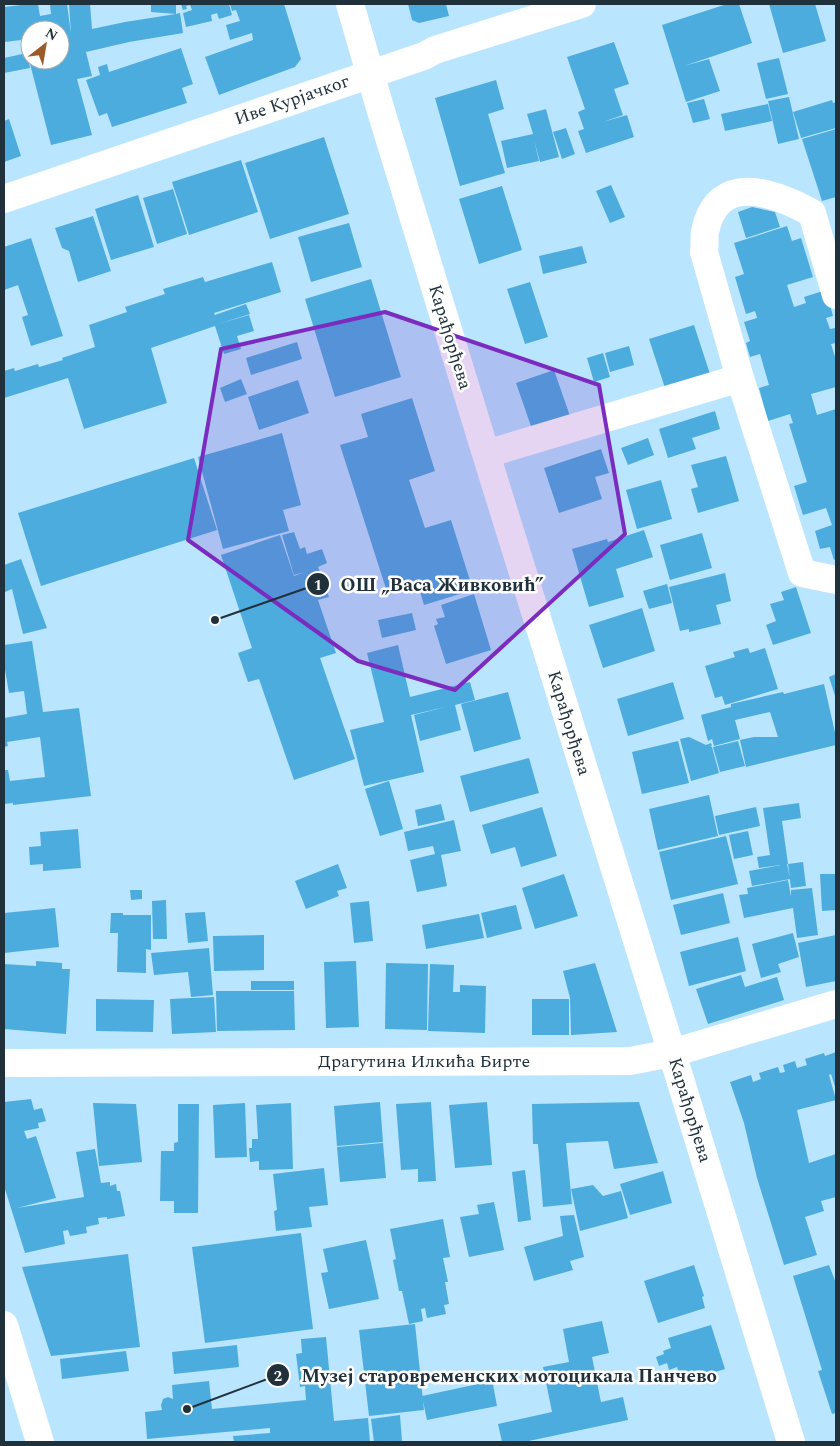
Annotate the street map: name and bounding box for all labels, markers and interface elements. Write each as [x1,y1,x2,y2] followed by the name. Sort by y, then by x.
[20,20,70,70] north arrow
[41,22,62,46] text: N
[231,68,353,132] street label: Иве Курјачког
[421,281,479,393] street label: Карађорђева
[305,567,553,601] callout: ОШ „Васа Живковић”
[341,571,544,600] text: ОШ „Васа Живковић”
[314,574,322,597] text: 1
[540,667,598,779] street label: Карађорђева
[318,1048,530,1075] street label: Драгутина Илкића Бирте
[661,1054,719,1166] street label: Карађорђева
[266,1358,727,1392] callout: Музеј старовременских мотоцикала Панчево
[301,1362,717,1391] text: Музеј старовременских мотоцикала Панчево
[274,1365,282,1388] text: 2

